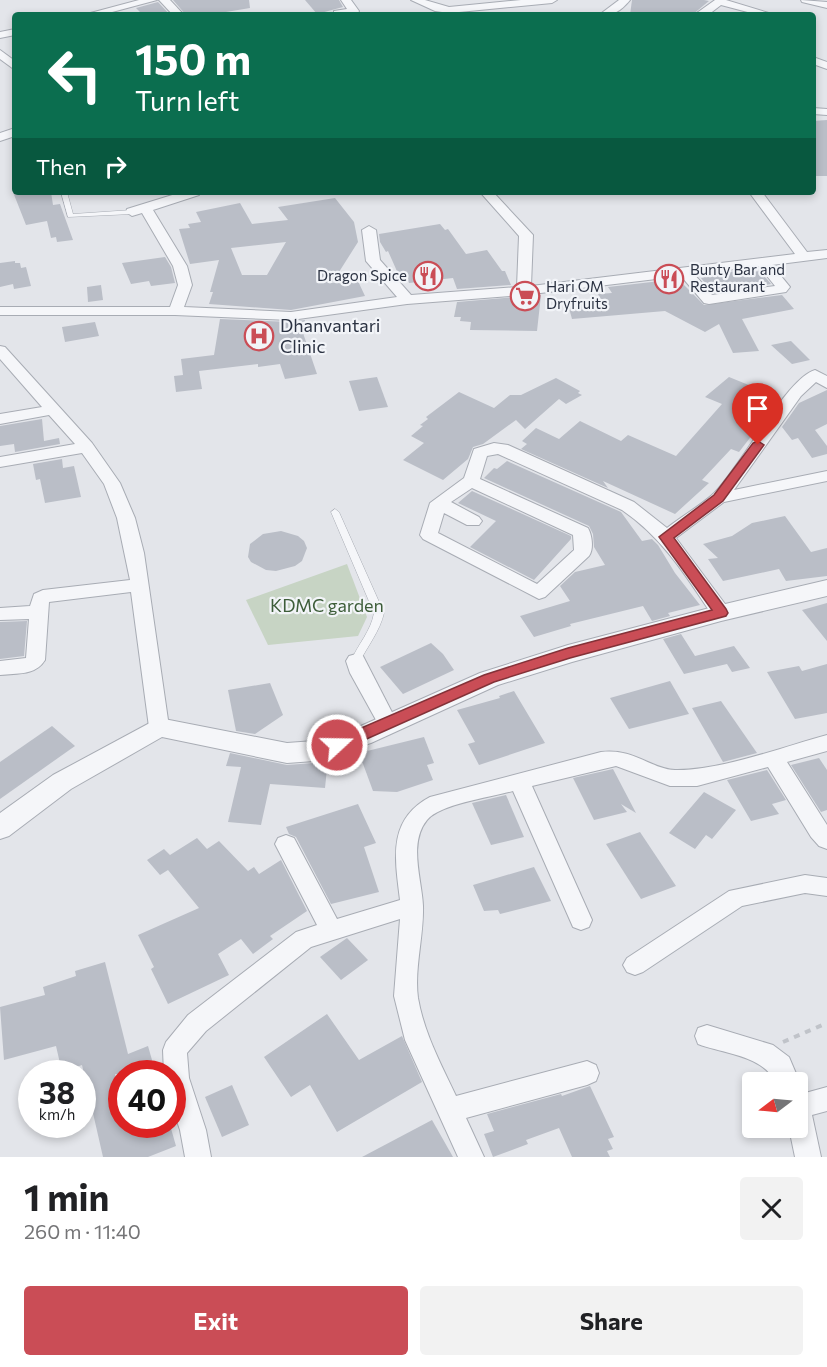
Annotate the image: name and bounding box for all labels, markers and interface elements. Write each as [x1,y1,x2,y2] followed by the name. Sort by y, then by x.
[135,32,251,84] text: 150 m
[36,36,114,114] icon: left
[135,84,239,117] text: Turn left
[99,150,132,183] icon: right
[36,153,87,180] text: Then
[412,260,444,292] restaurant icon: Dragon Spice
[690,260,785,295] place label: Bunty Bar and Restaurant
[653,263,685,295] restaurant icon: Bunty Bar and Restaurant
[317,266,407,284] place label: Dragon Spice
[546,277,608,312] place label: Hari OM Dryfruits
[509,280,541,312] supermarket icon: Hari OM Dryfruits
[280,314,381,357] place label: Dhanvantari Clinic
[243,320,275,352] hospital icon: Dhanvantari Clinic
[732,383,783,445] pin
[741,392,774,425] icon: arrive
[270,594,384,616] park label: KDMC garden
[305,713,369,777] position arrow
[108,1060,186,1138] speed limit sign: 40
[742,1072,808,1138] north arrow
[742,1072,808,1138] map controls
[39,1073,75,1110] text: 38
[39,1105,75,1123] text: km/h
[24,1174,109,1218] text: 1 min
[740,1177,803,1240] button: close
[24,1219,141,1243] text: 260 m · 11:40
[24,1286,408,1355] button: Exit
[420,1286,803,1355] button: Share

